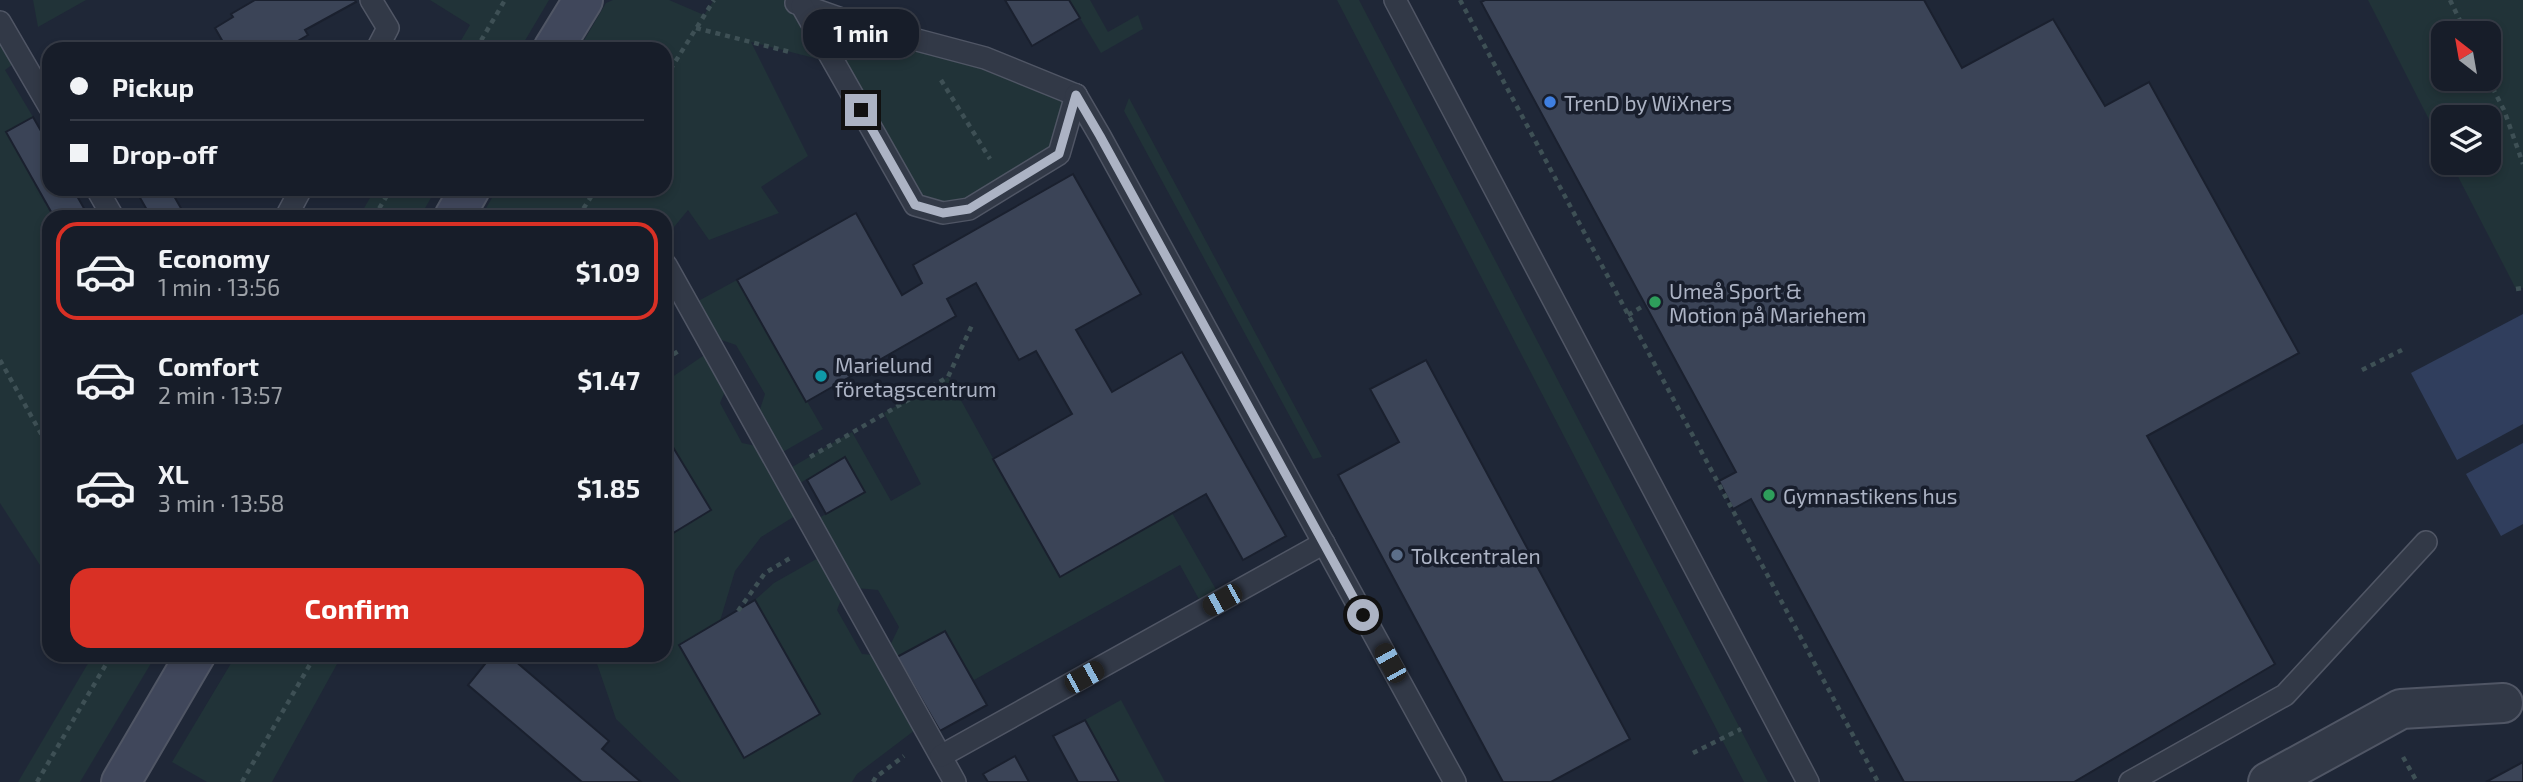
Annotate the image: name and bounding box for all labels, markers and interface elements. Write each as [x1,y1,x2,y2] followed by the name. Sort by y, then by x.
[803,8,919,57] callout: 1 min
[833,19,889,47] text: 1 min
[2431,21,2501,91] north arrow
[2431,21,2501,175] map controls
[112,71,194,102] text: Pickup
[1564,90,1732,115] place label: TrenD by WiXners
[845,94,877,126] route end
[1542,94,1558,110] marker: TrenD by WiXners
[2431,105,2501,175] button: layers
[112,138,217,169] text: Drop-off
[74,240,137,303] icon: car
[158,242,270,273] text: Economy
[576,256,640,287] text: $1.09
[158,273,280,301] text: 1 min · 13:56
[1669,278,1866,327] place label: Umeå Sport & Motion på Mariehem
[1647,294,1663,310] marker: Umeå Sport & Motion på Mariehem
[74,348,137,411] icon: car
[158,350,259,381] text: Comfort
[835,352,996,401] place label: Marielund företagscentrum
[577,364,640,395] text: $1.47
[813,368,829,384] marker: Marielund företagscentrum
[158,381,282,409] text: 2 min · 13:57
[74,456,137,519] icon: car
[158,458,189,489] text: XL
[577,472,640,503] text: $1.85
[1783,483,1957,508] place label: Gymnastikens hus
[1761,487,1777,503] marker: Gymnastikens hus
[158,489,284,517] text: 3 min · 13:58
[1411,543,1541,568] place label: Tolkcentralen
[1389,547,1405,563] marker: Tolkcentralen
[70,568,644,648] button: Confirm
[1199,581,1246,619] car
[1347,599,1379,631] route start
[1371,640,1410,686] car
[1061,658,1108,696] car

